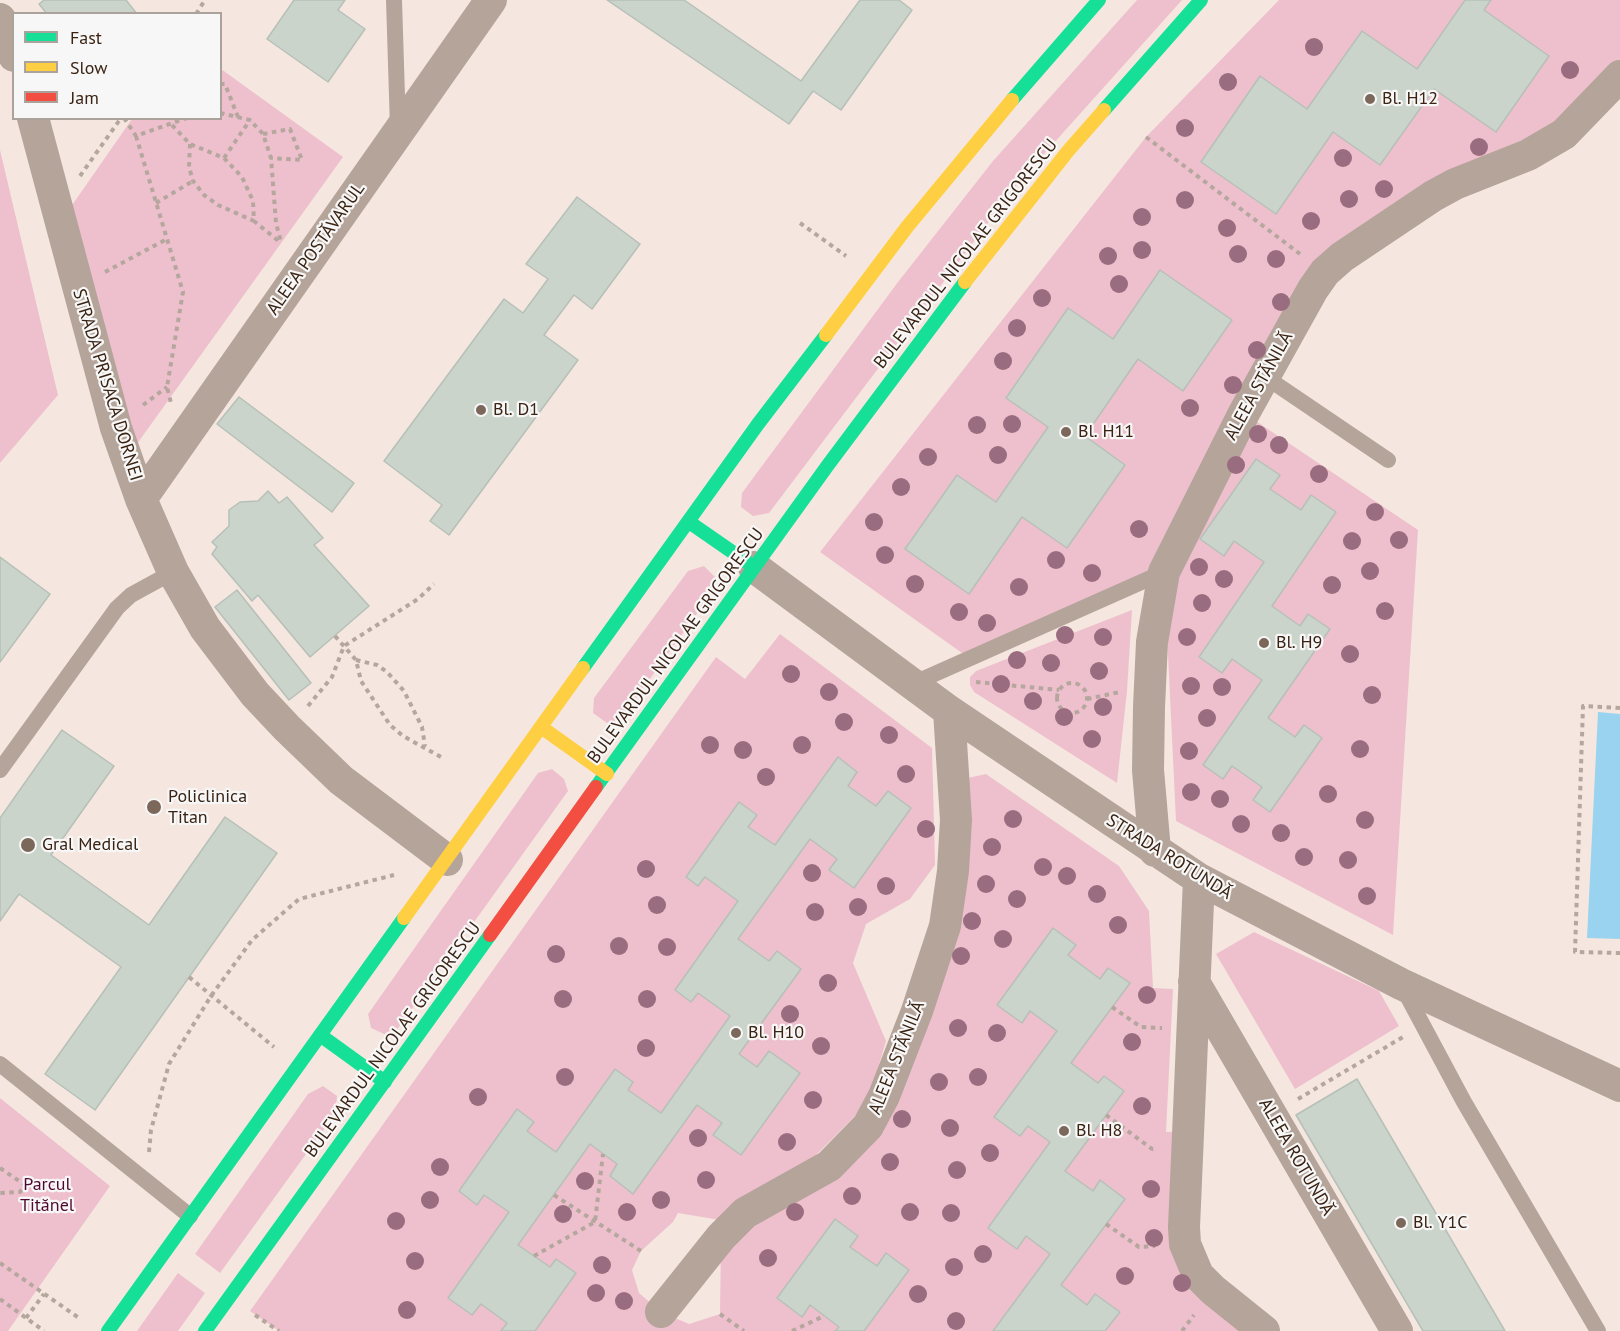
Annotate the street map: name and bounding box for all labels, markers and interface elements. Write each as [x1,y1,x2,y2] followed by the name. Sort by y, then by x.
[12,12,222,120] legend
[70,26,102,49] text: Fast
[70,56,108,79] text: Slow
[70,86,99,109] text: Jam
[1382,88,1438,110] place label: Bl. H12
[1363,92,1377,106] marker: Bl. H12
[870,135,1062,373] street label: BULEVARDUL NICOLAE GRIGORESCU
[262,179,370,319] street label: ALEEA POSTĂVARUL
[68,286,146,484] street label: STRADA PRISACA DORNEI
[1220,328,1298,444] street label: ALEEA STĂNILĂ
[493,399,539,421] place label: Bl. D1
[474,403,488,417] marker: Bl. D1
[1078,421,1134,443] place label: Bl. H11
[1059,425,1073,439] marker: Bl. H11
[583,524,769,768] street label: BULEVARDUL NICOLAE GRIGORESCU
[1276,632,1322,654] place label: Bl. H9
[1257,636,1271,650] marker: Bl. H9
[168,786,247,828] place label: Policlinica Titan
[145,798,163,816] marker: Policlinica Titan
[1102,810,1236,904] street label: STRADA ROTUNDĂ
[42,834,138,856] place label: Gral Medical
[19,836,37,854] marker: Gral Medical
[300,918,486,1162] street label: BULEVARDUL NICOLAE GRIGORESCU
[864,998,930,1118] street label: ALEEA STĂNILĂ
[748,1022,804,1044] place label: Bl. H10
[729,1026,743,1040] marker: Bl. H10
[1254,1095,1338,1219] street label: ALEEA ROTUNDĂ
[1076,1120,1122,1142] place label: Bl. H8
[1057,1124,1071,1138] marker: Bl. H8
[20,1174,74,1216] park label: Parcul Titănel
[1413,1212,1468,1234] place label: Bl. Y1C
[1394,1216,1408,1230] marker: Bl. Y1C

